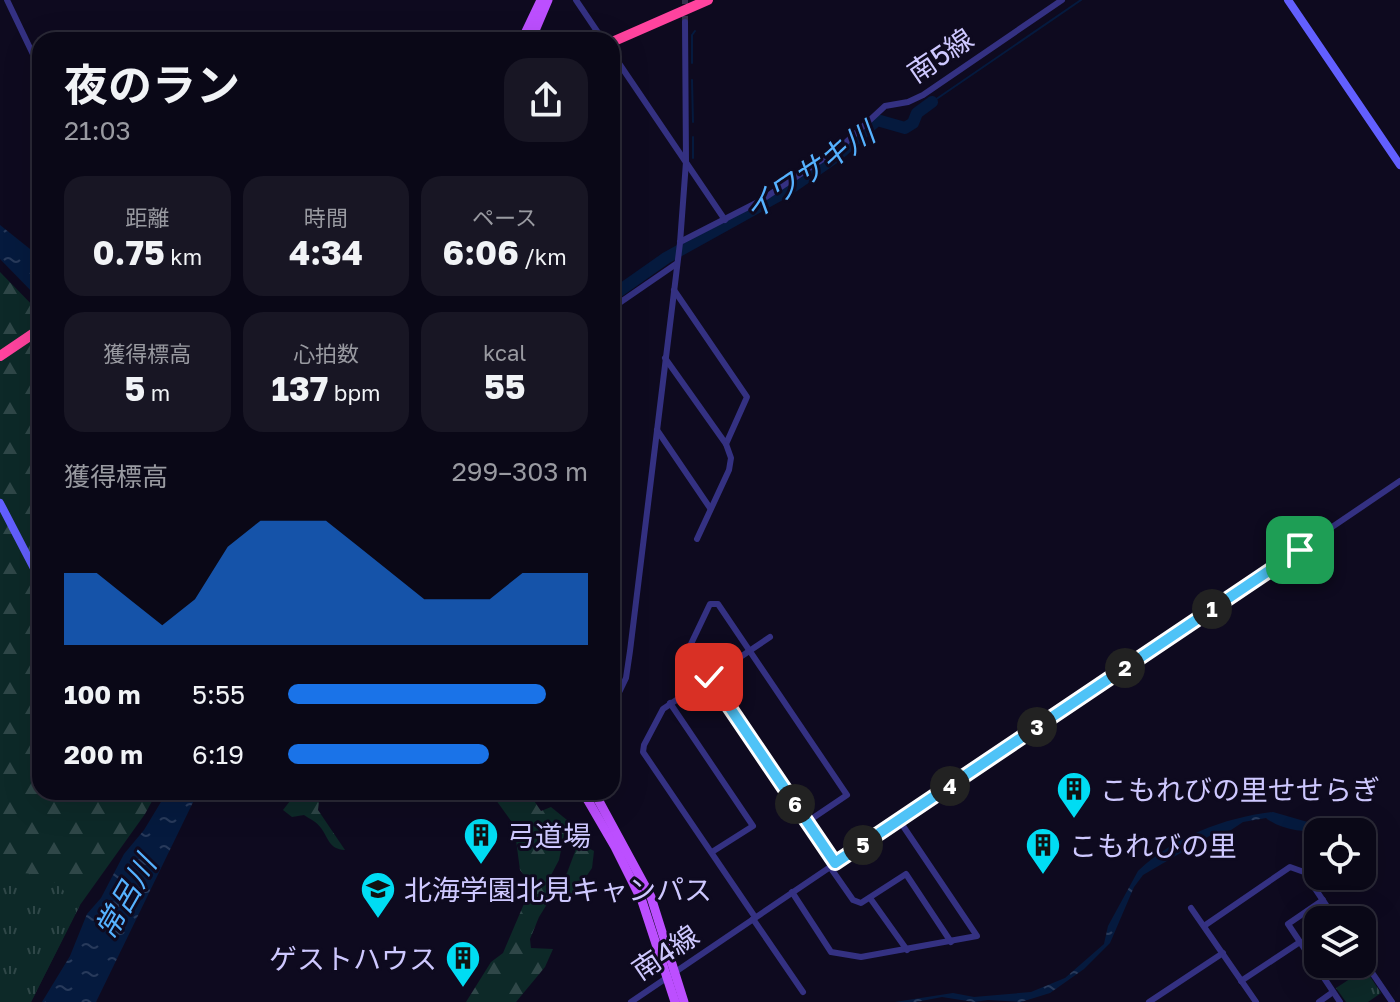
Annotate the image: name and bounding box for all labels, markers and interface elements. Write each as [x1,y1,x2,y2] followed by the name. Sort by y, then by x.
[901,21,979,89] street label: 南5線
[64,58,240,111] text: 夜のラン
[504,58,588,142] button: share
[737,112,884,228] water label: イワサキ川
[64,115,131,146] text: 21:03
[125,204,169,231] text: 距離
[304,204,348,231] text: 時間
[472,204,537,231] text: ペース
[93,232,165,272] text: 0.75
[289,232,363,272] text: 4:34
[443,232,519,272] text: 6:06
[165,243,202,270] text: km
[519,243,567,270] text: /km
[483,339,526,366] text: kcal
[103,340,191,367] text: 獲得標高
[293,340,359,367] text: 心拍数
[484,366,525,406] text: 55
[124,368,145,408] text: 5
[272,368,328,408] text: 137
[145,379,170,406] text: m
[328,379,380,406] text: bpm
[452,456,588,487] text: 299–303 m
[64,461,168,492] text: 獲得標高
[1266,516,1334,584] pin
[1278,528,1322,572] icon: arrive
[1192,589,1232,629] pin: 1
[1206,595,1218,622] text: 1
[675,643,743,711] pin
[1105,648,1145,688] pin: 2
[1118,654,1132,681] text: 2
[687,655,731,699] icon: check
[64,679,140,710] text: 100 m
[192,679,245,710] text: 5:55
[1017,707,1057,747] pin: 3
[1030,713,1044,740] text: 3
[64,739,143,770] text: 200 m
[192,739,244,770] text: 6:19
[930,766,970,806] pin: 4
[1055,770,1093,820] building icon: こもれびの里せせらぎ
[943,772,957,799] text: 4
[1100,773,1380,806] place label: こもれびの里せせらぎ
[775,784,815,824] pin: 6
[788,790,802,817] text: 6
[462,816,500,866] building icon: 弓道場
[1304,818,1376,978] map controls
[1304,818,1376,890] button: locate
[507,819,591,852] place label: 弓道場
[843,825,883,865] pin: 5
[1024,826,1062,876] building icon: こもれびの里
[1069,829,1237,862] place label: こもれびの里
[856,831,870,858] text: 5
[87,846,165,945] water label: 常呂川
[359,870,397,920] school or university icon: 北海学園北見キャンパス
[404,873,712,906] place label: 北海学園北見キャンパス
[1304,906,1376,978] button: layers
[625,918,705,986] street label: 南4線
[444,939,482,989] building icon: ゲストハウス
[269,942,437,975] place label: ゲストハウス

